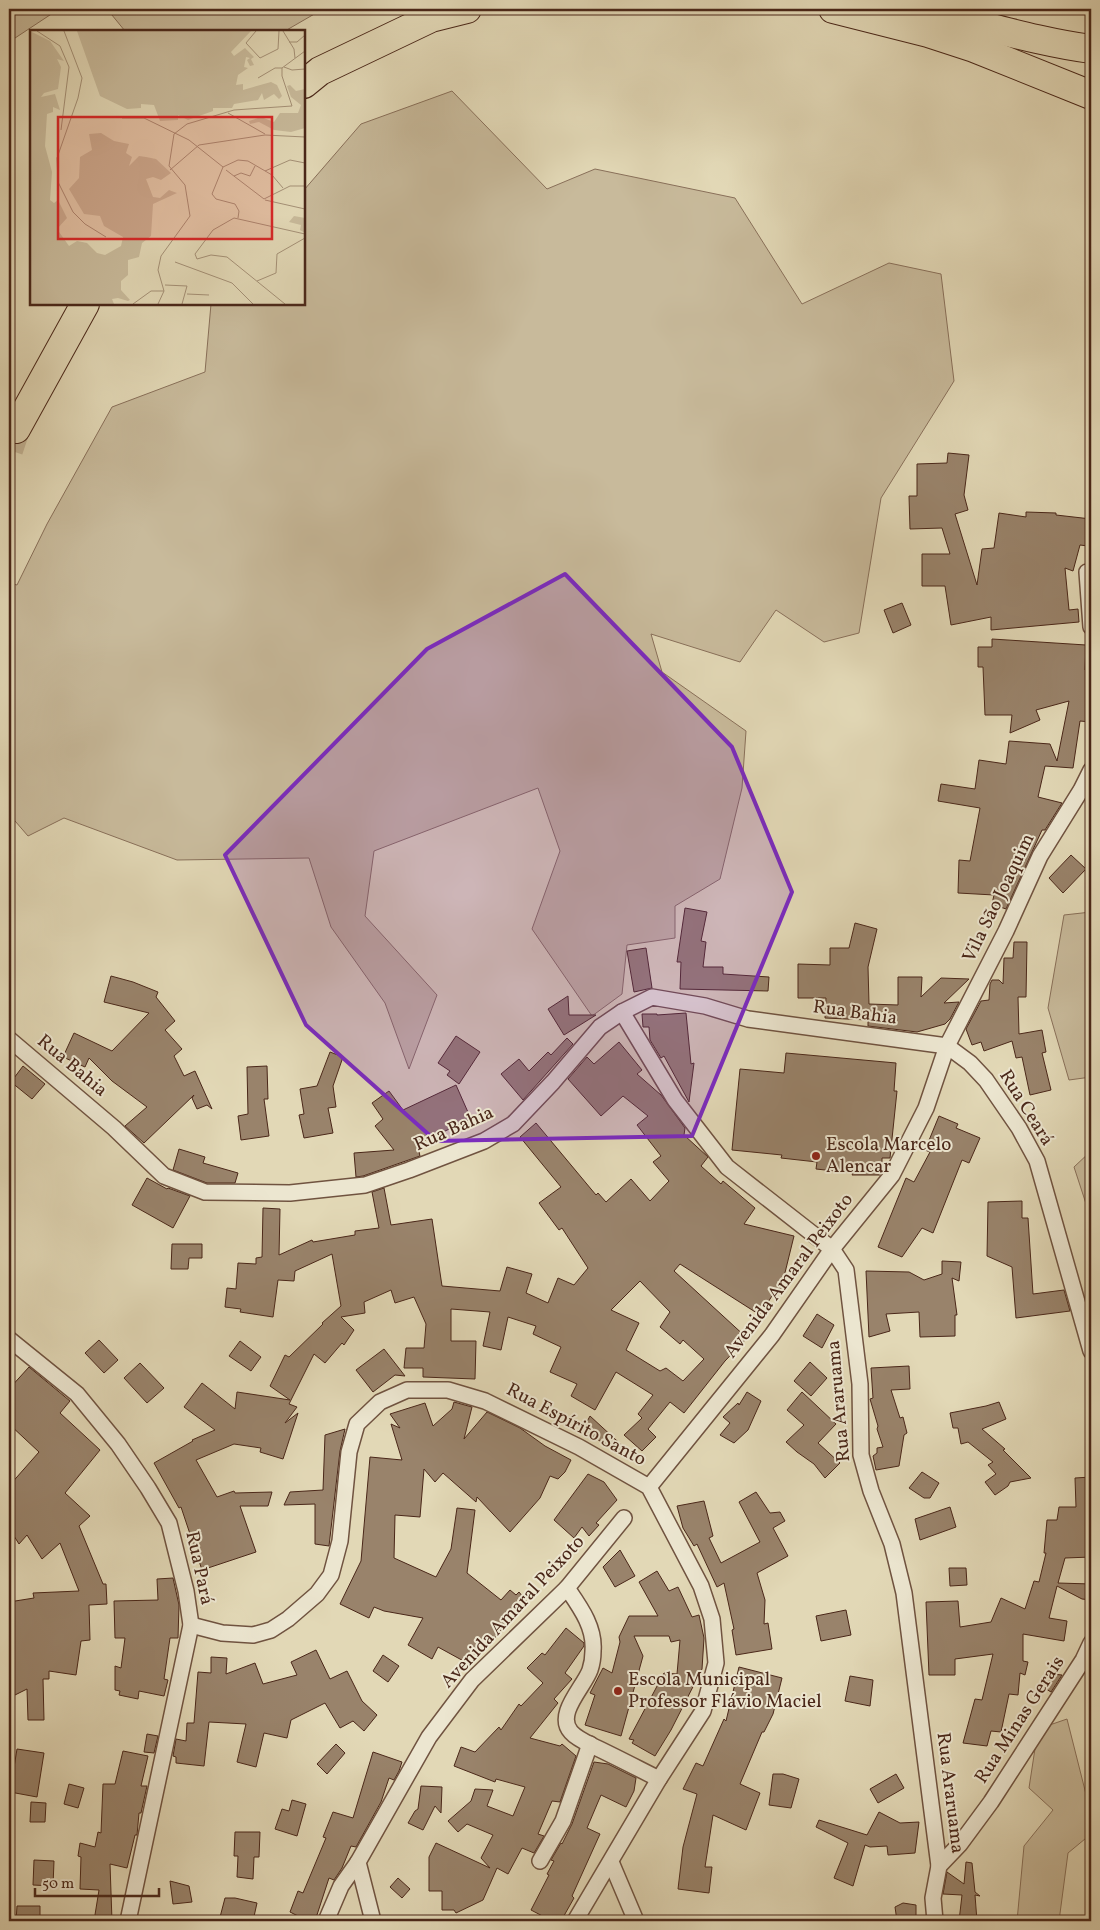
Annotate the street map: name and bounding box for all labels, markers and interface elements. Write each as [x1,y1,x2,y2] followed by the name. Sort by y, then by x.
[30,30,305,305] inset map
[957,829,1041,967] street label: Vila São Joaquim
[811,994,899,1032] street label: Rua Bahia
[31,1029,113,1103] street label: Rua Bahia
[992,1065,1060,1151] street label: Rua Ceará
[410,1100,498,1158] street label: Rua Bahia
[826,1132,951,1180] place label: Escola Marcelo Alencar
[810,1150,822,1162] marker: Escola Marcelo Alencar
[718,1188,860,1364] street label: Avenida Amaral Peixoto
[821,1339,857,1463] street label: Rua Araruama
[501,1377,651,1473] street label: Rua Espírito Santo
[178,1529,220,1607] street label: Rua Pará
[435,1530,591,1694] street label: Avenida Amaral Peixoto
[969,1651,1071,1789] street label: Rua Minas Gerais
[628,1667,822,1715] place label: Escola Municipal Professor Flávio Maciel
[612,1685,624,1697] marker: Escola Municipal Professor Flávio Maciel
[930,1731,970,1855] street label: Rua Araruama
[35,1865,159,1897] scale bar
[42,1874,74,1895] text: 50 m

